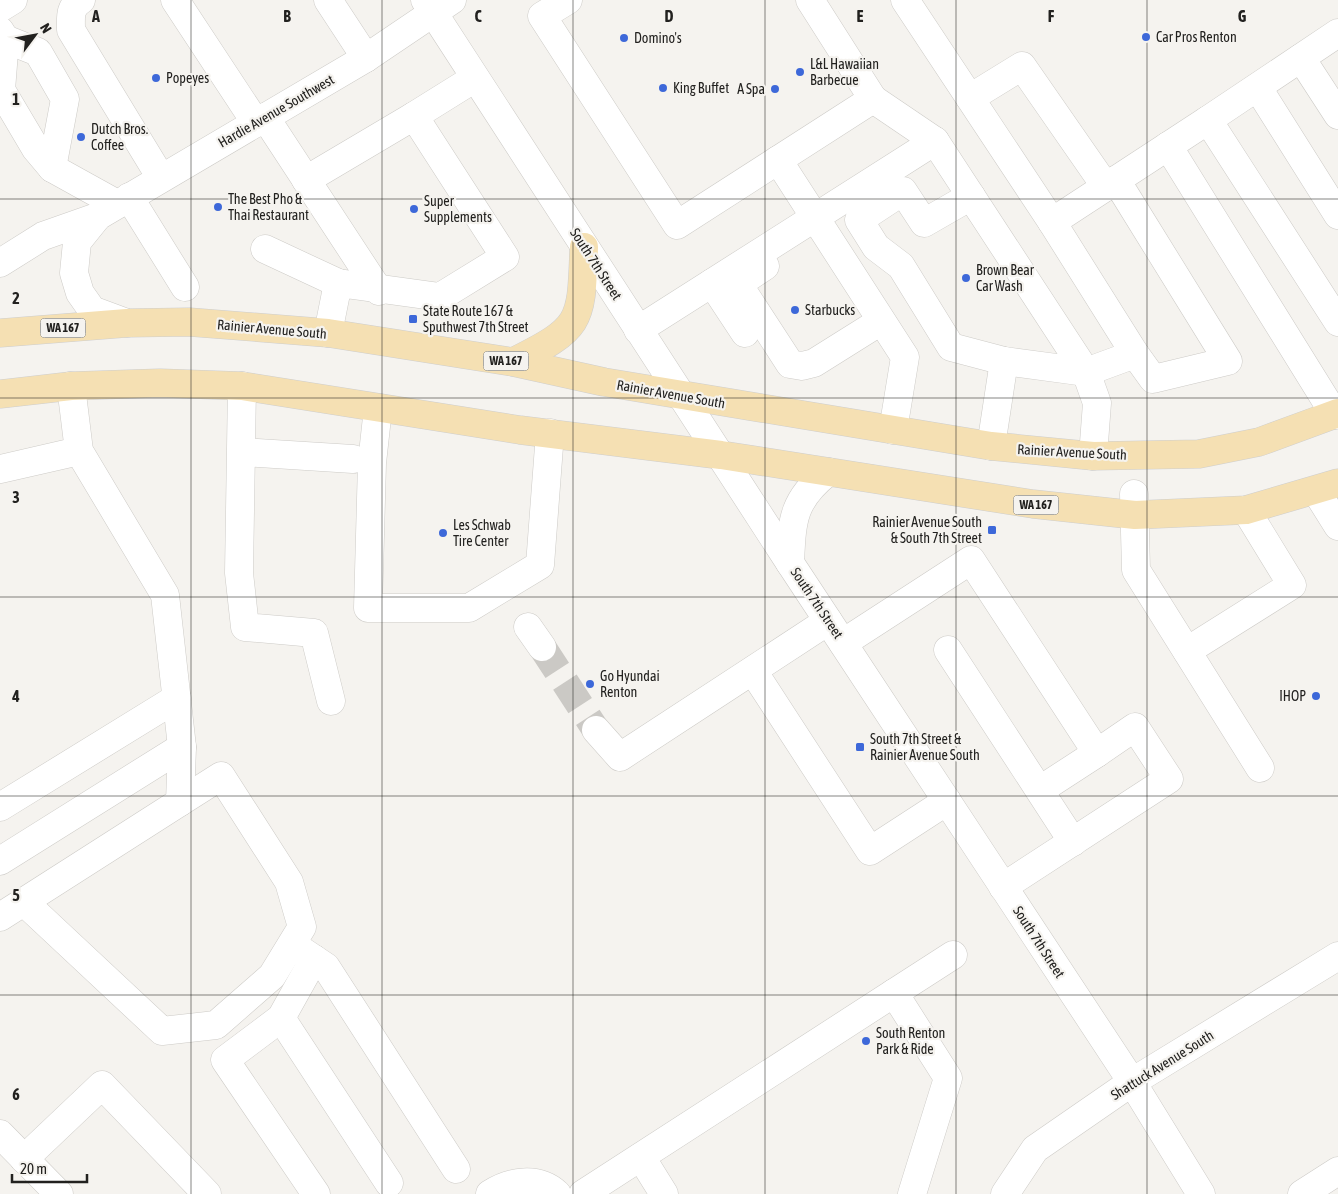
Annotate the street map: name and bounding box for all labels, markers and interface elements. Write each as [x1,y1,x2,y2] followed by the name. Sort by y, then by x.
[91,7,100,25] text: A
[283,7,291,25] text: B
[474,7,482,25] text: C
[665,7,674,25] text: D
[857,7,864,25] text: E
[1048,7,1055,25] text: F
[1238,7,1247,25] text: G
[10,10,60,60] north arrow
[37,20,55,36] text: N
[1156,29,1237,45] place label: Car Pros Renton
[634,30,682,46] place label: Domino's
[1140,31,1152,43] marker: Car Pros Renton
[618,32,630,44] marker: Domino's
[810,56,879,88] place label: L&L Hawaiian Barbecue
[794,66,806,78] marker: L&L Hawaiian Barbecue
[166,70,209,86] place label: Popeyes
[215,71,337,151] street label: Hardie Avenue Southwest
[150,72,162,84] marker: Popeyes
[673,80,729,96] place label: King Buffet
[737,81,765,97] place label: A Spa
[657,82,669,94] marker: King Buffet
[769,83,781,95] marker: A Spa
[12,90,20,108] text: 1
[91,121,148,153] place label: Dutch Bros. Coffee
[75,131,87,143] marker: Dutch Bros. Coffee
[228,191,309,223] place label: The Best Pho & Thai Restaurant
[424,193,492,225] place label: Super Supplements
[212,201,224,213] marker: The Best Pho & Thai Restaurant
[408,203,420,215] marker: Super Supplements
[567,225,625,303] street label: South 7th Street
[976,262,1035,294] place label: Brown Bear Car Wash
[960,272,972,284] marker: Brown Bear Car Wash
[12,289,20,307] text: 2
[805,302,855,318] place label: Starbucks
[423,303,529,335] place label: State Route 167 & Sputhwest 7th Street
[789,304,801,316] marker: Starbucks
[407,313,419,325] marker: State Route 167 & Sputhwest 7th Street
[217,316,327,342] street label: Rainier Avenue South
[40,318,86,338] road number: WA 167
[484,352,528,371] road number: WA 167
[616,377,726,411] street label: Rainier Avenue South
[1017,441,1127,463] street label: Rainier Avenue South
[12,488,20,506] text: 3
[1014,496,1058,514] road number: WA 167
[872,514,982,546] place label: Rainier Avenue South & South 7th Street
[453,517,511,549] place label: Les Schwab Tire Center
[986,524,998,536] marker: Rainier Avenue South & South 7th Street
[437,527,449,539] marker: Les Schwab Tire Center
[787,565,847,641] street label: South 7th Street
[600,668,660,700] place label: Go Hyundai Renton
[584,678,596,690] marker: Go Hyundai Renton
[11,687,20,705] text: 4
[1279,688,1306,704] place label: IHOP
[1310,690,1322,702] marker: IHOP
[870,731,980,763] place label: South 7th Street & Rainier Avenue South
[854,741,866,753] marker: South 7th Street & Rainier Avenue South
[12,886,20,904] text: 5
[1010,903,1068,981] street label: South 7th Street
[876,1025,945,1057] place label: South Renton Park & Ride
[1108,1027,1216,1103] street label: Shattuck Avenue South
[860,1035,872,1047] marker: South Renton Park & Ride
[12,1085,20,1103] text: 6
[12,1152,88,1184] scale bar
[20,1160,47,1177] text: 20 m

